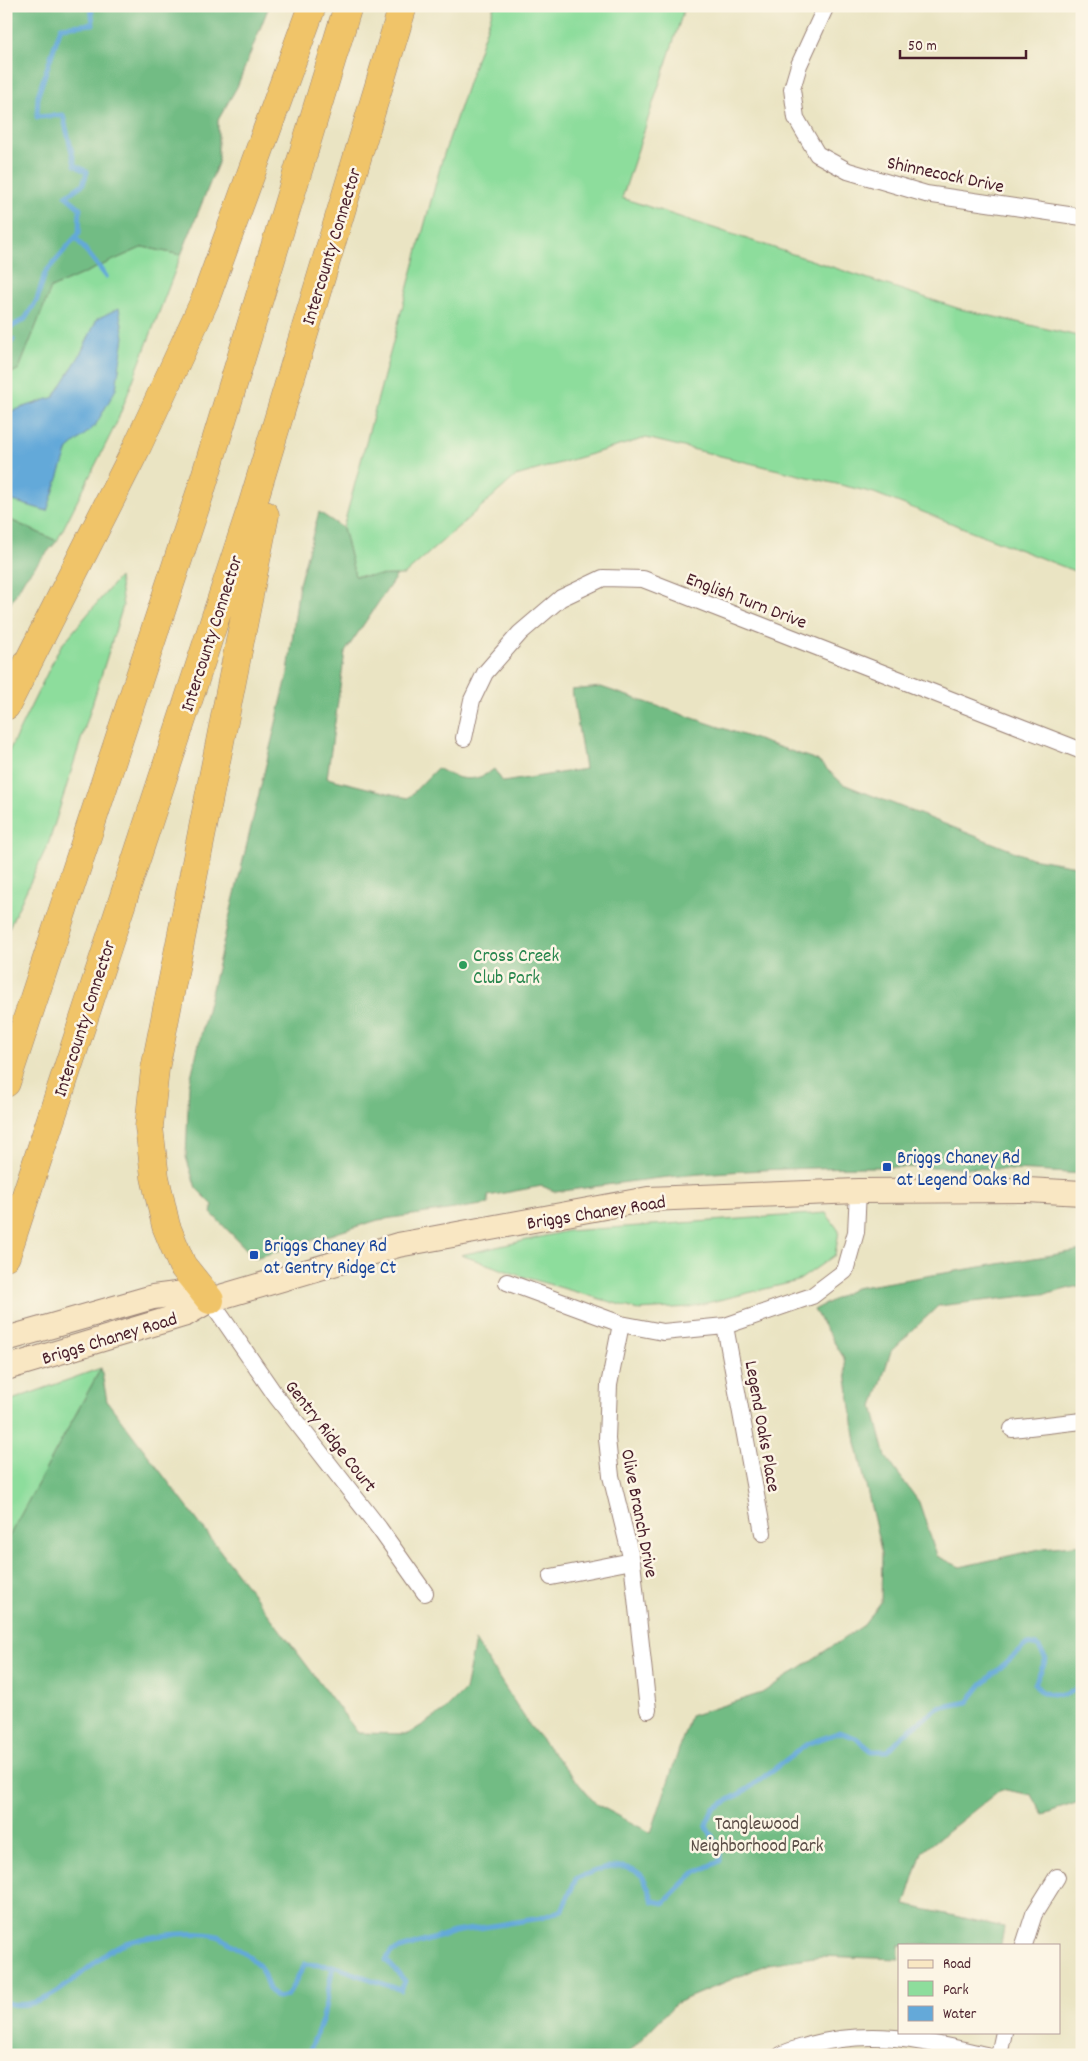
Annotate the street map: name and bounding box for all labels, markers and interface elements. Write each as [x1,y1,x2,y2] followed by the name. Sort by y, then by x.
[900,28,1027,60] scale bar
[908,36,937,58] text: 50 m
[884,151,1006,202] street label: Shinnecock Drive
[297,165,370,329] street label: Intercounty Connector
[175,552,251,716] street label: Intercounty Connector
[681,567,810,638] street label: English Turn Drive
[48,937,124,1101] street label: Intercounty Connector
[473,944,559,993] place label: Cross Creek Club Park
[457,959,469,971] marker: Cross Creek Club Park
[897,1146,1030,1195] place label: Briggs Chaney Rd at Legend Oaks Rd
[881,1161,893,1173] marker: Briggs Chaney Rd at Legend Oaks Rd
[525,1190,668,1239] street label: Briggs Chaney Road
[264,1234,396,1283] place label: Briggs Chaney Rd at Gentry Ridge Ct
[248,1249,260,1261] marker: Briggs Chaney Rd at Gentry Ridge Ct
[39,1307,181,1374] street label: Briggs Chaney Road
[736,1359,785,1494] street label: Legend Oaks Place
[277,1375,382,1499] street label: Gentry Ridge Court
[612,1447,663,1580] street label: Olive Branch Drive
[690,1812,824,1861] park label: Tanglewood Neighborhood Park
[898,1944,1060,2034] legend
[943,1954,971,1976] text: Road
[943,1980,969,2002] text: Park
[943,2004,977,2026] text: Water

